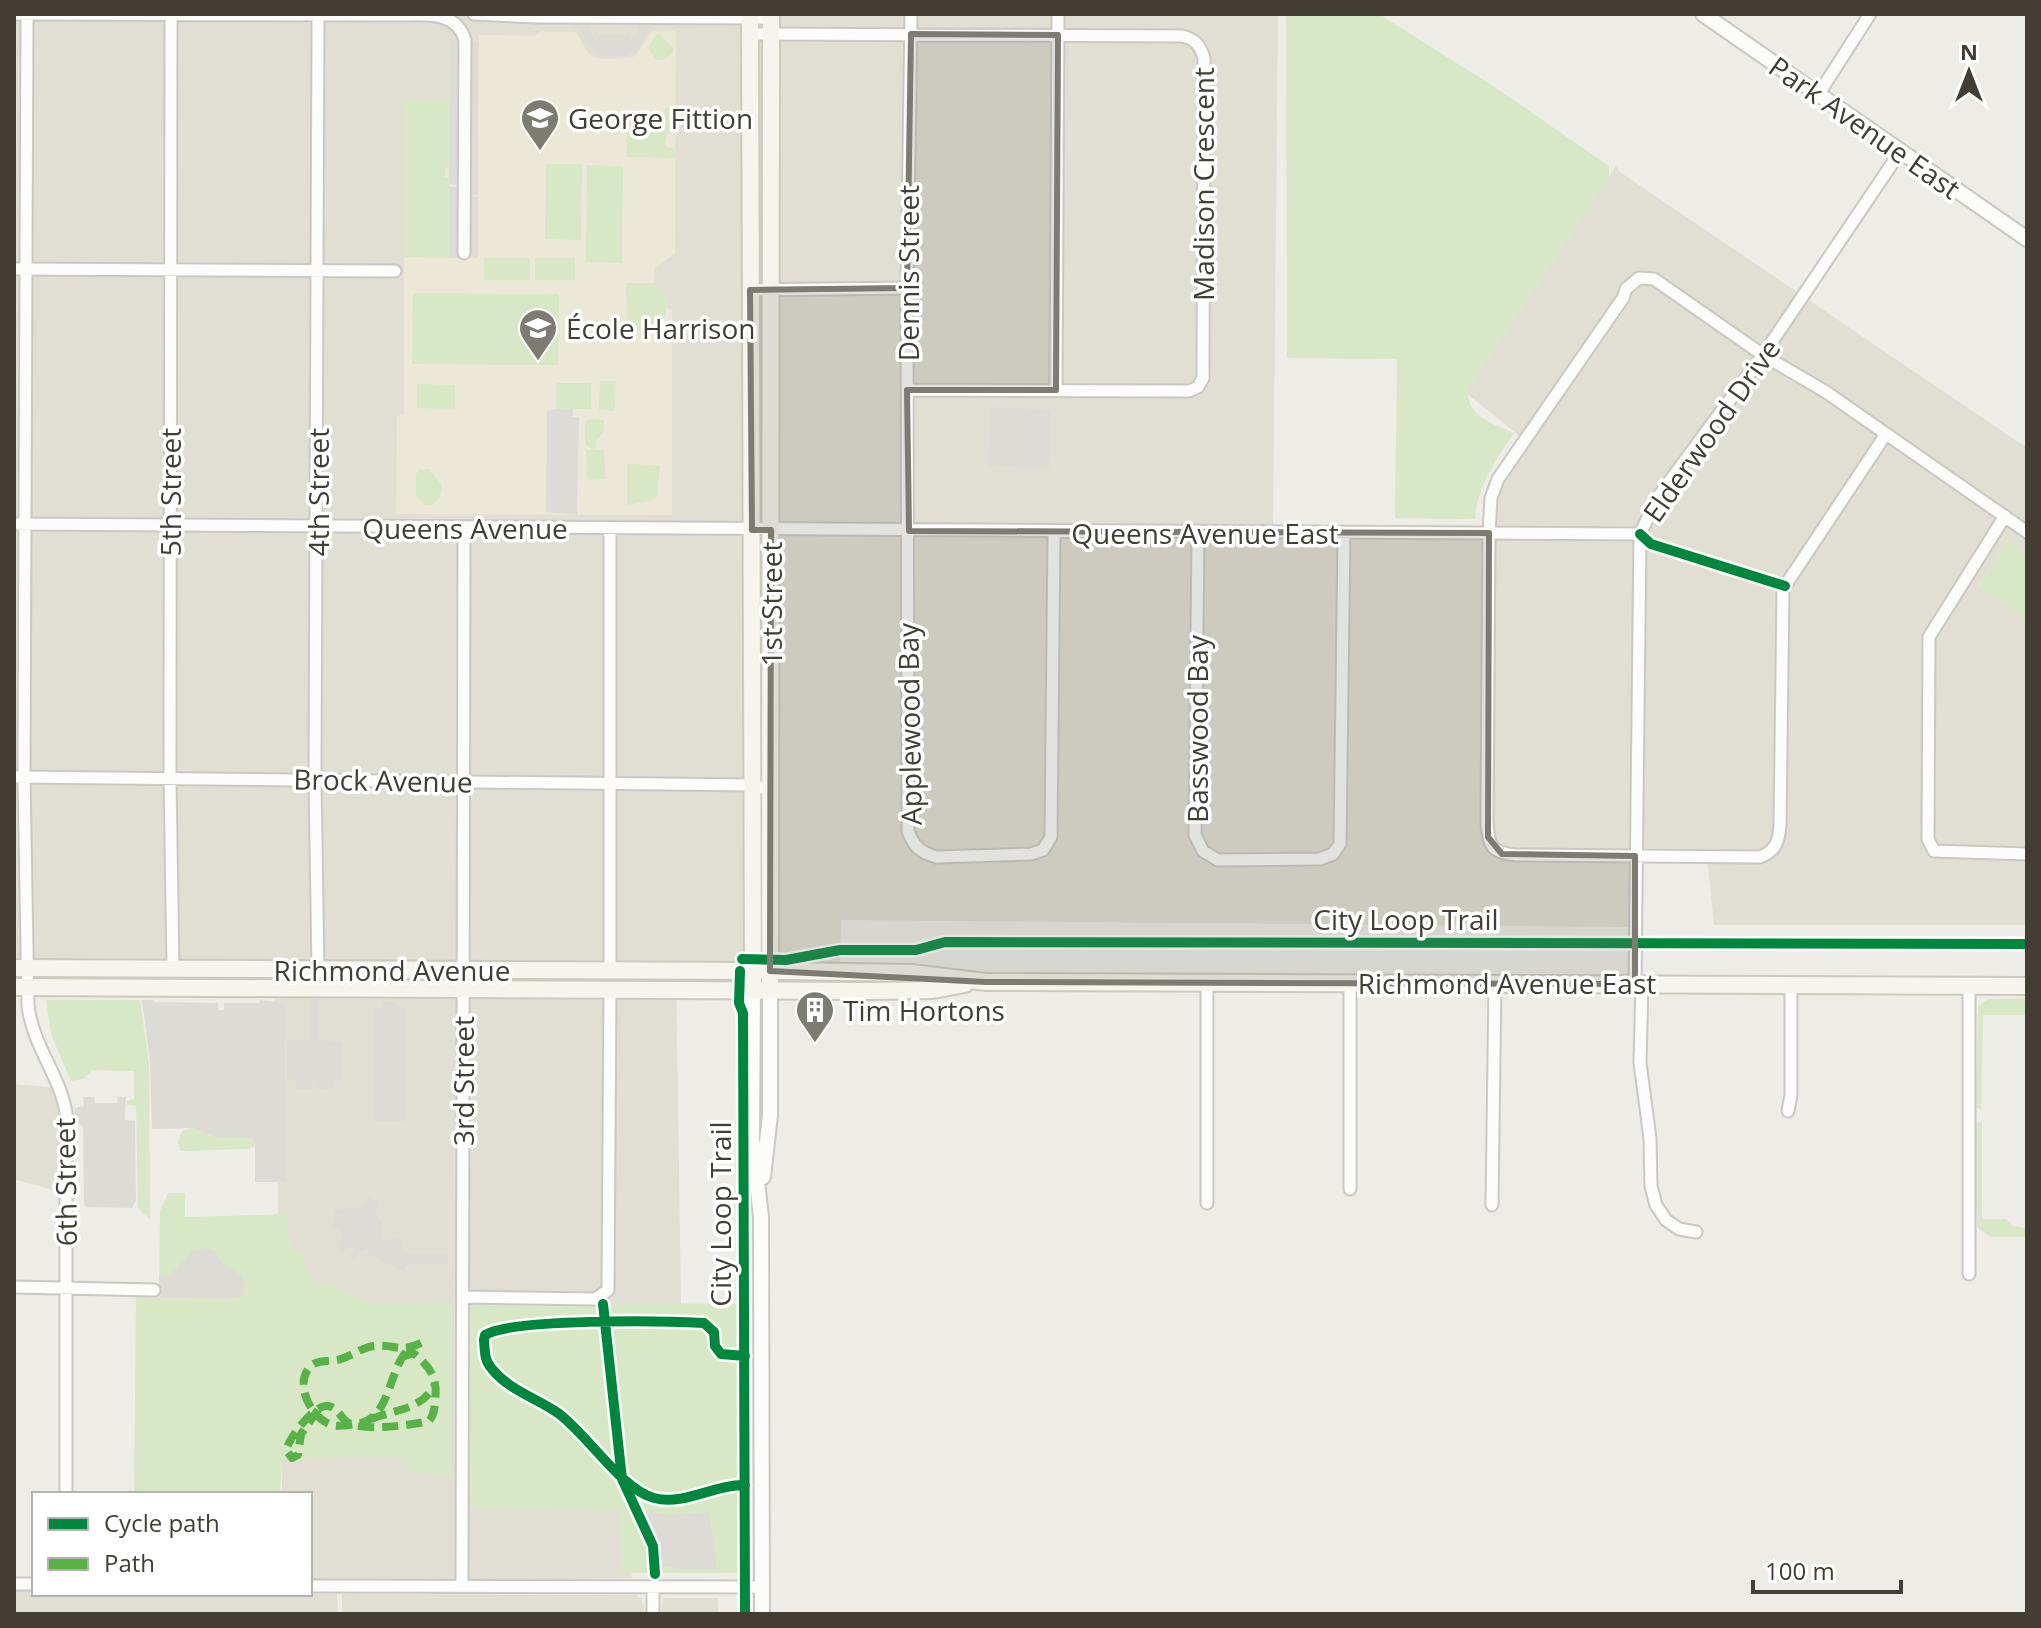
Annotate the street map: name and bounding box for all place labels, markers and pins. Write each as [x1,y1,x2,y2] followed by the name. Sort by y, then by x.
[519,97,561,152] school or university icon: George Fittion
[568,99,753,137] place label: George Fittion
[517,307,559,362] school or university icon: École Harrison
[566,309,755,347] place label: École Harrison
[794,989,836,1044] building icon: Tim Hortons
[843,991,1005,1029] place label: Tim Hortons

